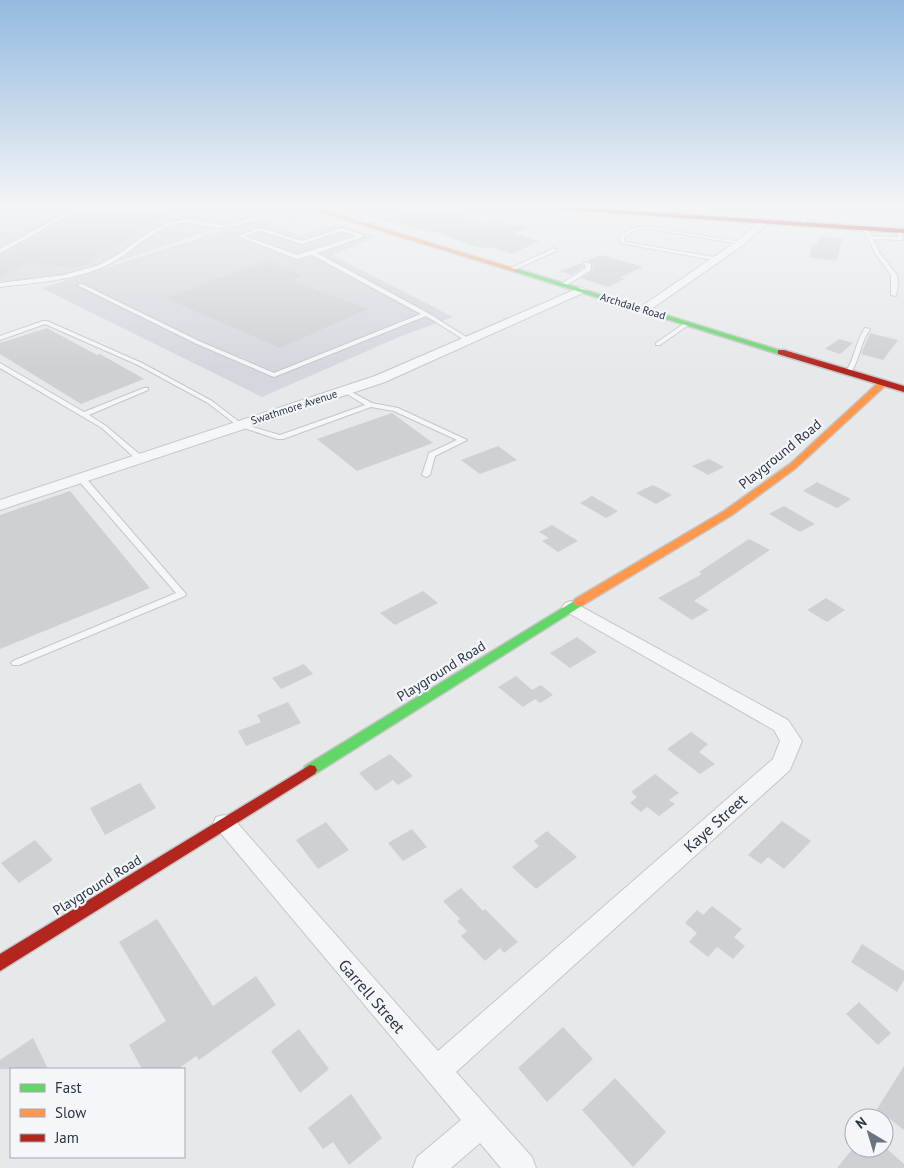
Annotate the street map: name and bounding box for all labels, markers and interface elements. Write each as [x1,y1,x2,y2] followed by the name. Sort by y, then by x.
[599,289,667,323] street label: Archdale Road
[249,386,339,428] street label: Swathmore Avenue
[735,415,825,493] street label: Playground Road
[393,637,489,705] street label: Playground Road
[679,789,751,856] street label: Kaye Street
[49,851,145,919] street label: Playground Road
[335,955,410,1037] street label: Garrell Street
[10,1068,185,1158] legend
[55,1078,82,1097] text: Fast
[55,1103,86,1122] text: Slow
[844,1108,894,1158] north arrow
[852,1113,870,1133] text: N
[54,1128,79,1147] text: Jam

